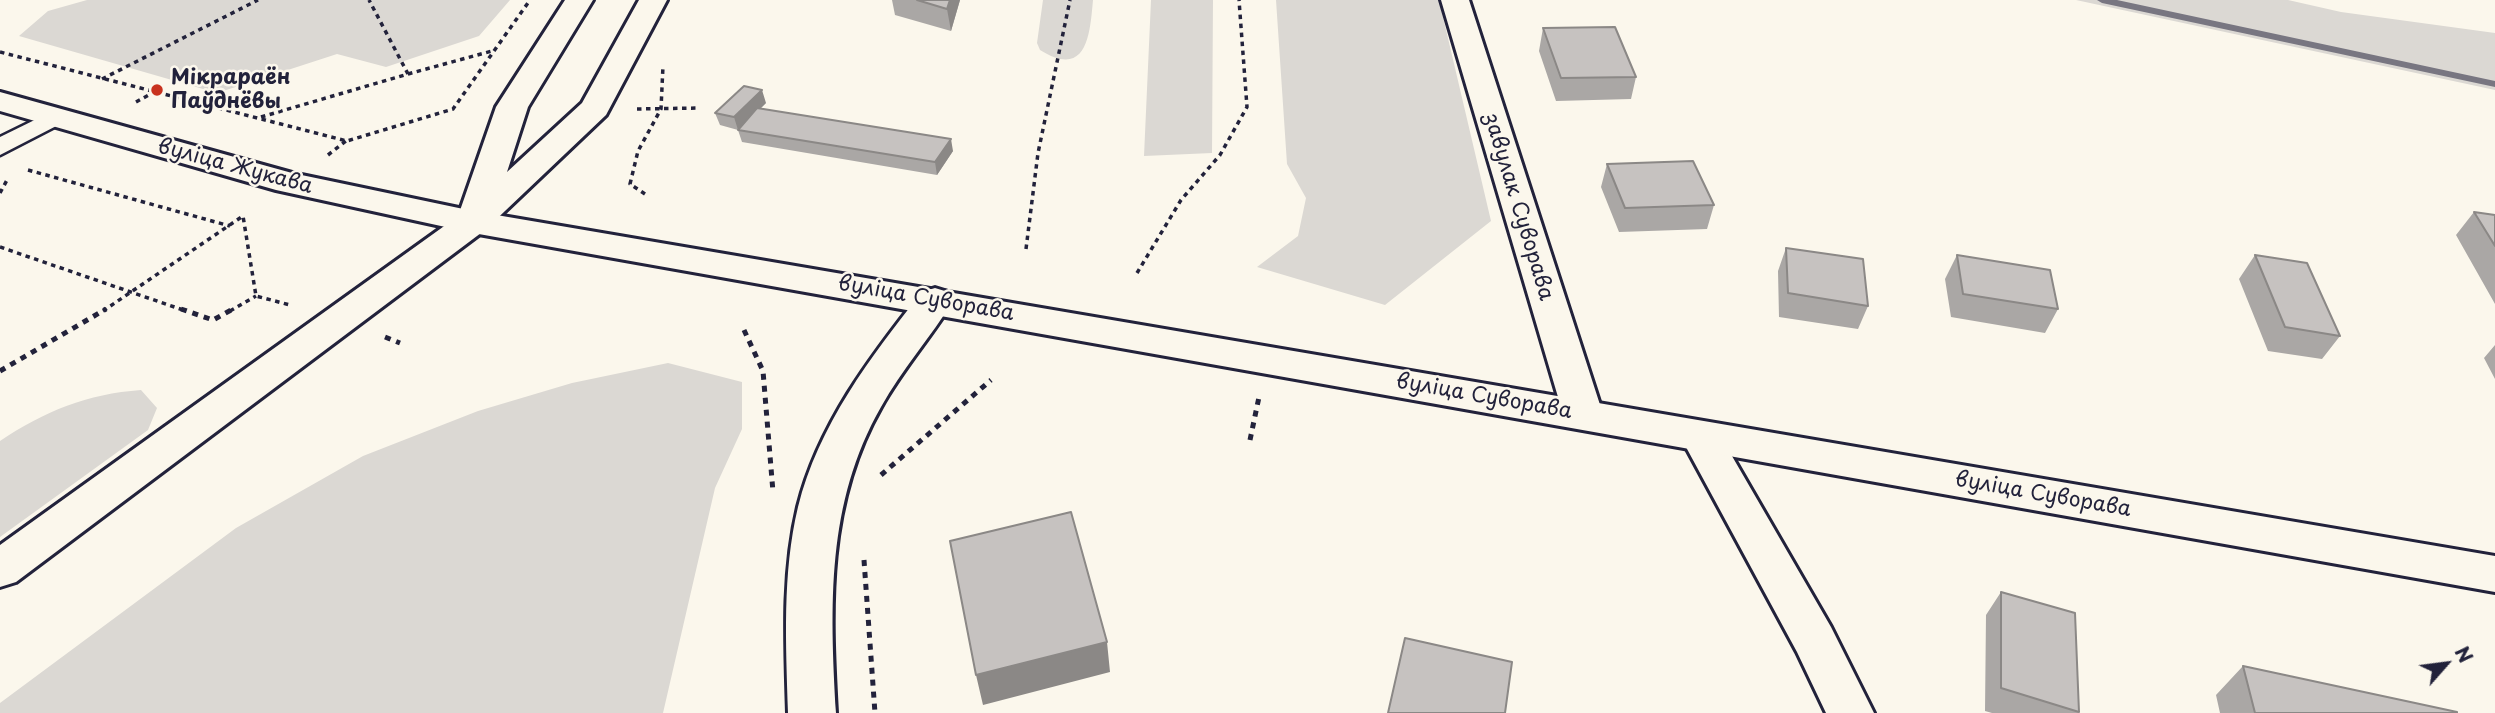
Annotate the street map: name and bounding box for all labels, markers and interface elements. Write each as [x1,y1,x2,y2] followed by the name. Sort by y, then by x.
[171,65,290,115] place label: Мікрараён Паўднёвы
[149,82,165,98] marker: Мікрараён Паўднёвы
[1478,110,1558,304] street label: завулак Суворава
[155,134,315,200] street label: вуліца Жукава
[836,271,1016,327] street label: вуліца Суворава
[1394,369,1574,425] street label: вуліца Суворава
[1953,467,2133,523] street label: вуліца Суворава
[2411,629,2481,699] north arrow
[2449,641,2480,667] text: N

